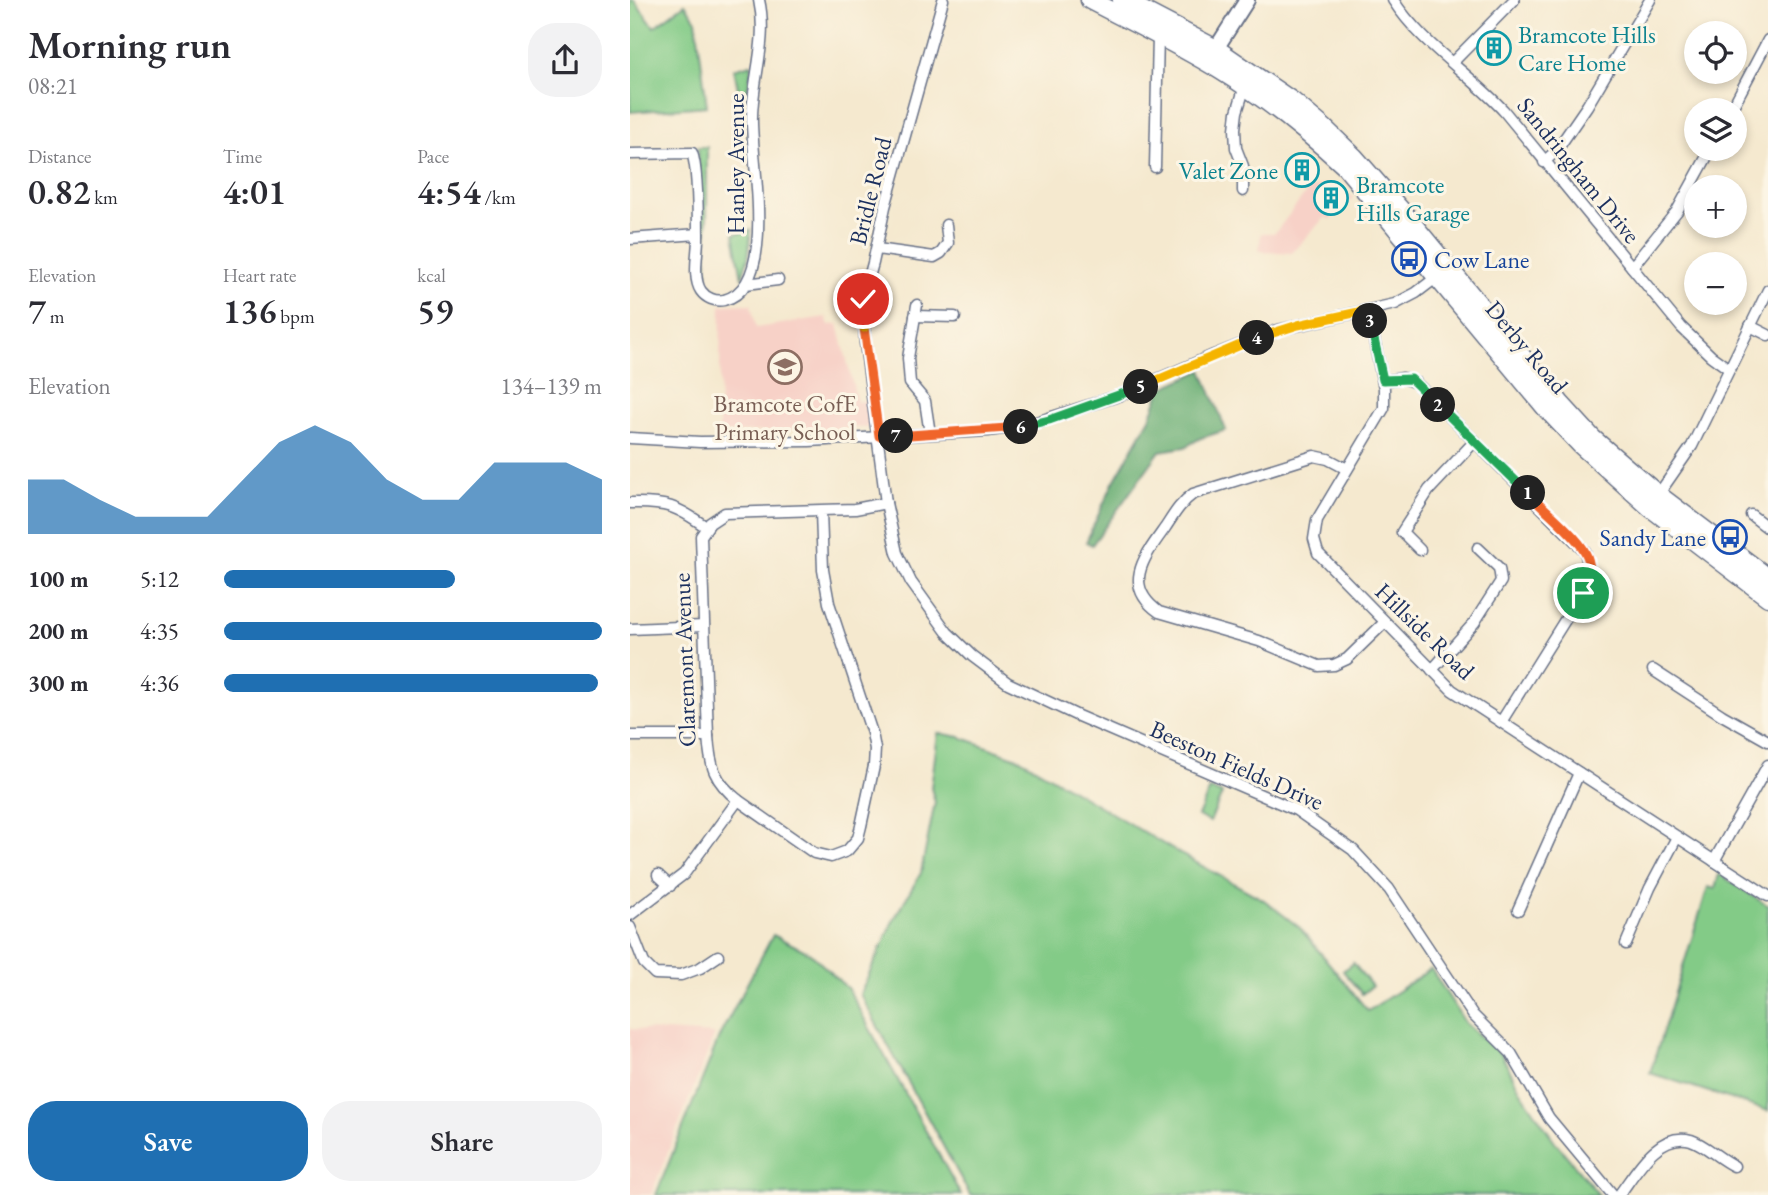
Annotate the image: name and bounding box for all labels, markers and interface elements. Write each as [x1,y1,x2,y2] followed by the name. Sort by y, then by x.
[1518,19,1656,78] place label: Bramcote Hills Care Home
[28,20,231,69] text: Morning run
[1684,21,1747,315] map controls
[1684,21,1747,84] button: locate
[528,23,602,97] button: share
[1475,29,1513,67] building icon: Bramcote Hills Care Home
[28,71,78,101] text: 08:21
[1511,91,1647,249] street label: Sandringham Drive
[720,94,751,235] street label: Hanley Avenue
[1684,98,1747,161] button: layers
[842,133,899,248] street label: Bridle Road
[28,144,91,169] text: Distance
[223,144,262,169] text: Time
[417,144,449,169] text: Pace
[1283,151,1321,189] building icon: Valet Zone
[1179,155,1278,186] place label: Valet Zone
[28,169,90,214] text: 0.82
[223,169,286,214] text: 4:01
[417,169,481,214] text: 4:54
[1356,169,1470,228] place label: Bramcote Hills Garage
[1684,175,1747,238] button: +
[1312,179,1350,217] building icon: Bramcote Hills Garage
[90,185,118,210] text: km
[481,185,516,210] text: /km
[1390,240,1428,278] bus stop icon: Cow Lane
[1434,244,1529,275] place label: Cow Lane
[1684,252,1747,315] button: −
[28,263,96,288] text: Elevation
[223,263,296,288] text: Heart rate
[417,263,446,288] text: kcal
[833,269,893,329] pin
[844,280,882,318] icon: check
[28,288,46,333] text: 7
[223,288,277,333] text: 136
[417,288,453,333] text: 59
[1479,294,1576,401] street label: Derby Road
[46,304,65,329] text: m
[277,304,315,329] text: bpm
[1352,304,1388,338] pin: 3
[1364,308,1375,333] text: 3
[1240,320,1274,356] pin: 4
[1251,325,1262,350] text: 4
[766,348,804,386] school or university icon: Bramcote CofE Primary School
[1124,370,1158,404] pin: 5
[28,371,111,401] text: Elevation
[501,371,602,401] text: 134–139 m
[1135,374,1146,399] text: 5
[713,388,857,447] place label: Bramcote CofE Primary School
[1420,388,1456,422] pin: 2
[1432,392,1443,417] text: 2
[1004,410,1038,444] pin: 6
[1015,414,1026,439] text: 6
[878,418,914,453] pin: 7
[890,423,901,448] text: 7
[1510,476,1546,510] pin: 1
[1522,480,1533,505] text: 1
[1711,518,1749,556] bus stop icon: Sandy Lane
[1600,522,1706,553] place label: Sandy Lane
[1553,563,1613,623] pin
[28,564,89,594] text: 100 m
[140,564,179,594] text: 5:12
[665,572,703,748] street label: Claremont Avenue
[1564,574,1602,612] icon: arrive
[1369,576,1482,687] street label: Hillside Road
[28,616,89,646] text: 200 m
[140,616,179,646] text: 4:35
[28,668,89,698] text: 300 m
[140,668,179,698] text: 4:36
[1146,713,1328,817] street label: Beeston Fields Drive
[28,1101,308,1181] button: Save
[322,1101,602,1181] button: Share

